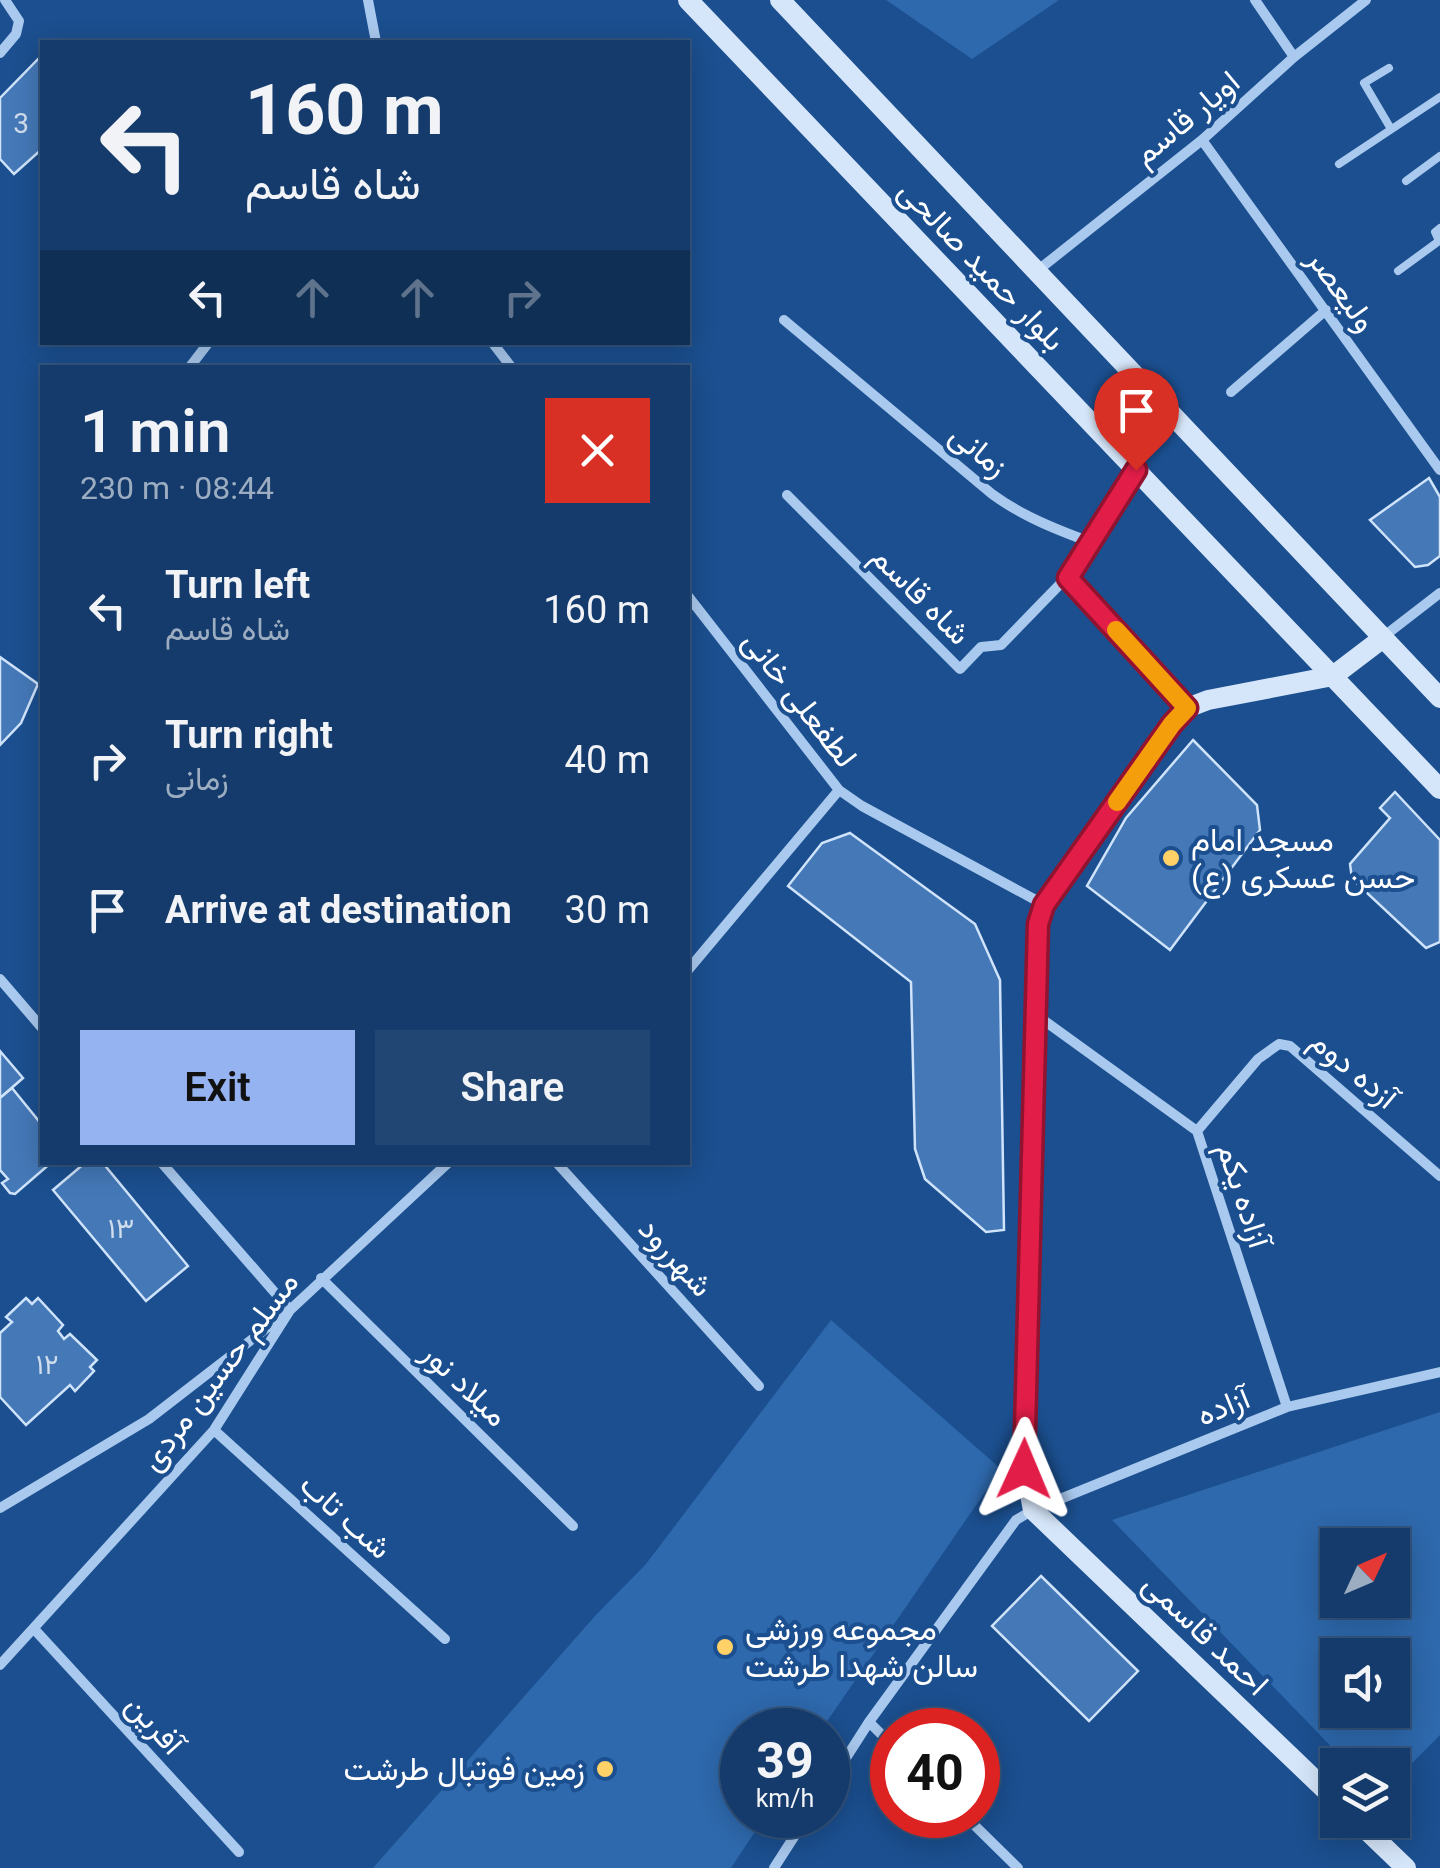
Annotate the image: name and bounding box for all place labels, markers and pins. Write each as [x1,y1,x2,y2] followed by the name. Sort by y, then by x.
[1094,368,1179,471] pin
[1191,821,1415,899] place label: مسجد امام حسن عسکری (ع)
[1160,847,1182,869] marker: مسجد امام حسن عسکری (ع)
[745,1610,978,1686] place label: مجموعه ورزشی سالن شهدا طرشت
[714,1636,736,1658] marker: مجموعه ورزشی سالن شهدا طرشت
[344,1750,585,1789] place label: زمین فوتبال طرشت
[594,1758,616,1780] marker: زمین فوتبال طرشت

